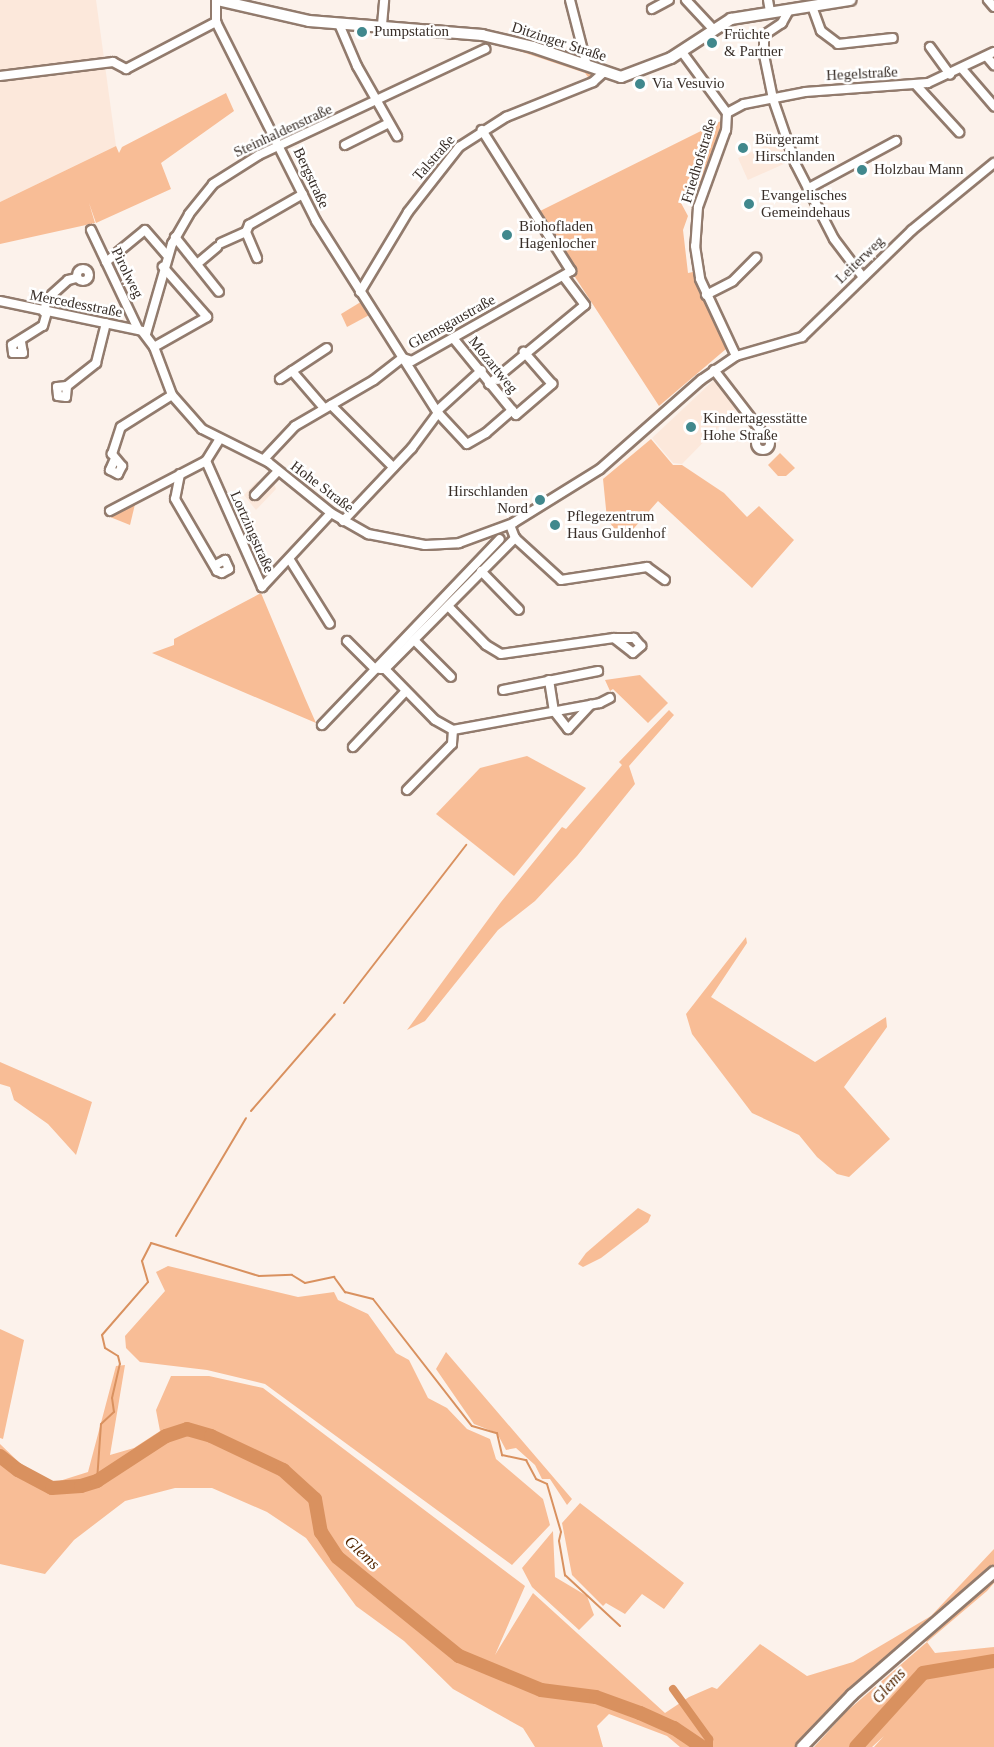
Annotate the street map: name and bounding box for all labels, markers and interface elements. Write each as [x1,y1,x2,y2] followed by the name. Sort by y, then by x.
[509,18,609,66] street label: Ditzinger Straße
[374,23,449,41] place label: Pumpstation
[355,25,369,39] marker: Pumpstation
[724,25,783,60] place label: Früchte & Partner
[705,36,719,50] marker: Früchte & Partner
[826,63,898,85] street label: Hegelstraße
[652,75,725,93] place label: Via Vesuvio
[633,77,647,91] marker: Via Vesuvio
[231,100,335,162] street label: Steinhaldenstraße
[678,117,720,205] street label: Friedhofstraße
[755,130,835,165] place label: Bürgeramt Hirschlanden
[409,131,459,185] street label: Talstraße
[736,141,750,155] marker: Bürgeramt Hirschlanden
[289,145,333,211] street label: Bergstraße
[874,161,964,179] place label: Holzbau Mann
[855,163,869,177] marker: Holzbau Mann
[761,186,850,221] place label: Evangelisches Gemeindehaus
[742,197,756,211] marker: Evangelisches Gemeindehaus
[519,217,596,252] place label: Biohofladen Hagenlocher
[500,228,514,242] marker: Biohofladen Hagenlocher
[832,232,888,288] street label: Leiterweg
[107,245,147,301] street label: Pirolweg
[28,286,124,322] street label: Mercedesstraße
[405,291,499,353] street label: Glemsgaustraße
[465,333,521,397] street label: Mozartweg
[703,409,807,444] place label: Kindertagesstätte Hohe Straße
[684,420,698,434] marker: Kindertagesstätte Hohe Straße
[287,457,357,517] street label: Hohe Straße
[448,482,528,517] place label: Hirschlanden Nord
[226,488,278,576] street label: Lortzingstraße
[533,493,547,507] marker: Hirschlanden Nord
[567,507,666,542] place label: Pflegezentrum Haus Guldenhof
[548,518,562,532] marker: Pflegezentrum Haus Guldenhof
[341,1532,383,1574] water label: Glems
[868,1664,910,1708] water label: Glems

